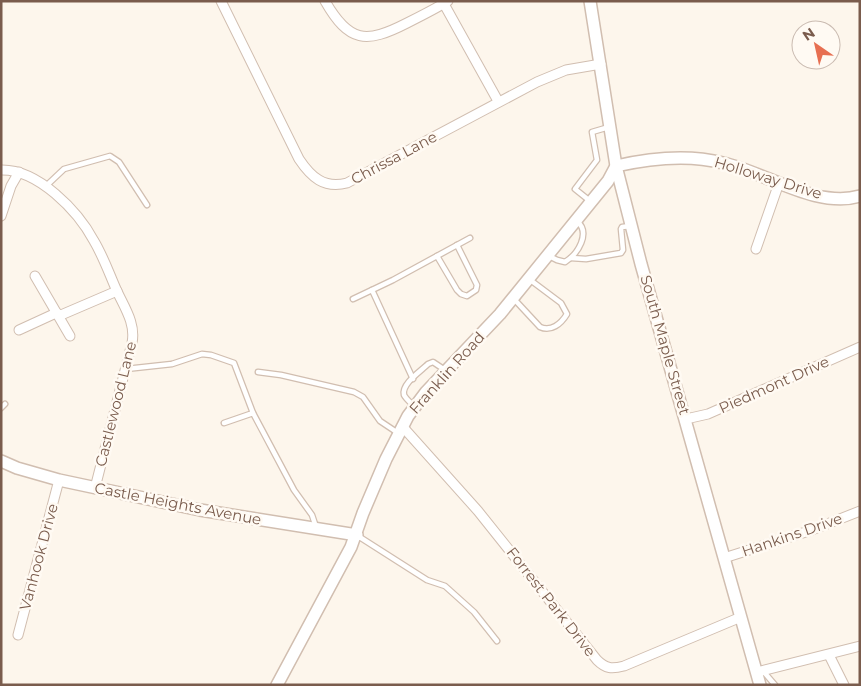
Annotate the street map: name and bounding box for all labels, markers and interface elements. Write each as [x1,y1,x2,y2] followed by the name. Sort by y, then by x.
[791,20,841,70] north arrow
[799,24,818,45] text: N
[347,127,440,188] street label: Chrissa Lane
[712,152,824,203] street label: Holloway Drive
[636,273,695,417] street label: South Maple Street
[405,328,489,418] street label: Franklin Road
[91,339,140,469] street label: Castlewood Lane
[716,352,832,417] street label: Piedmont Drive
[93,478,263,529] street label: Castle Heights Avenue
[15,501,62,612] street label: Vanhook Drive
[739,508,845,561] street label: Hankins Drive
[503,543,600,660] street label: Forrest Park Drive

